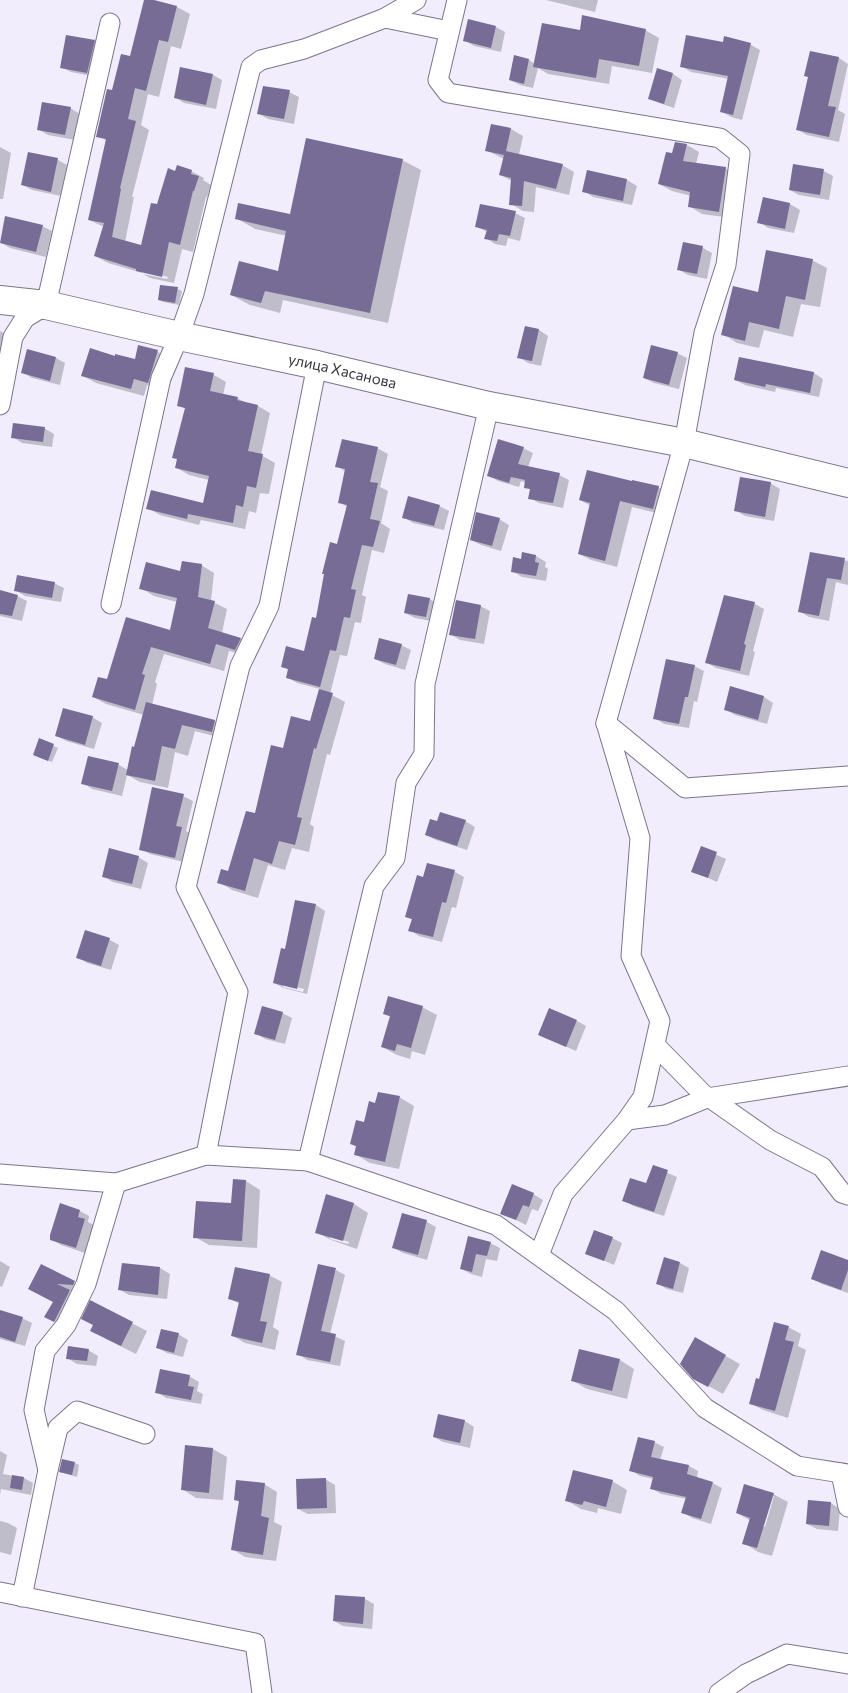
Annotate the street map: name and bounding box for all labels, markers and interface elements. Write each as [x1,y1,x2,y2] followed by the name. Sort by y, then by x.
[287,349,398,392] street label: улица Хасанова

